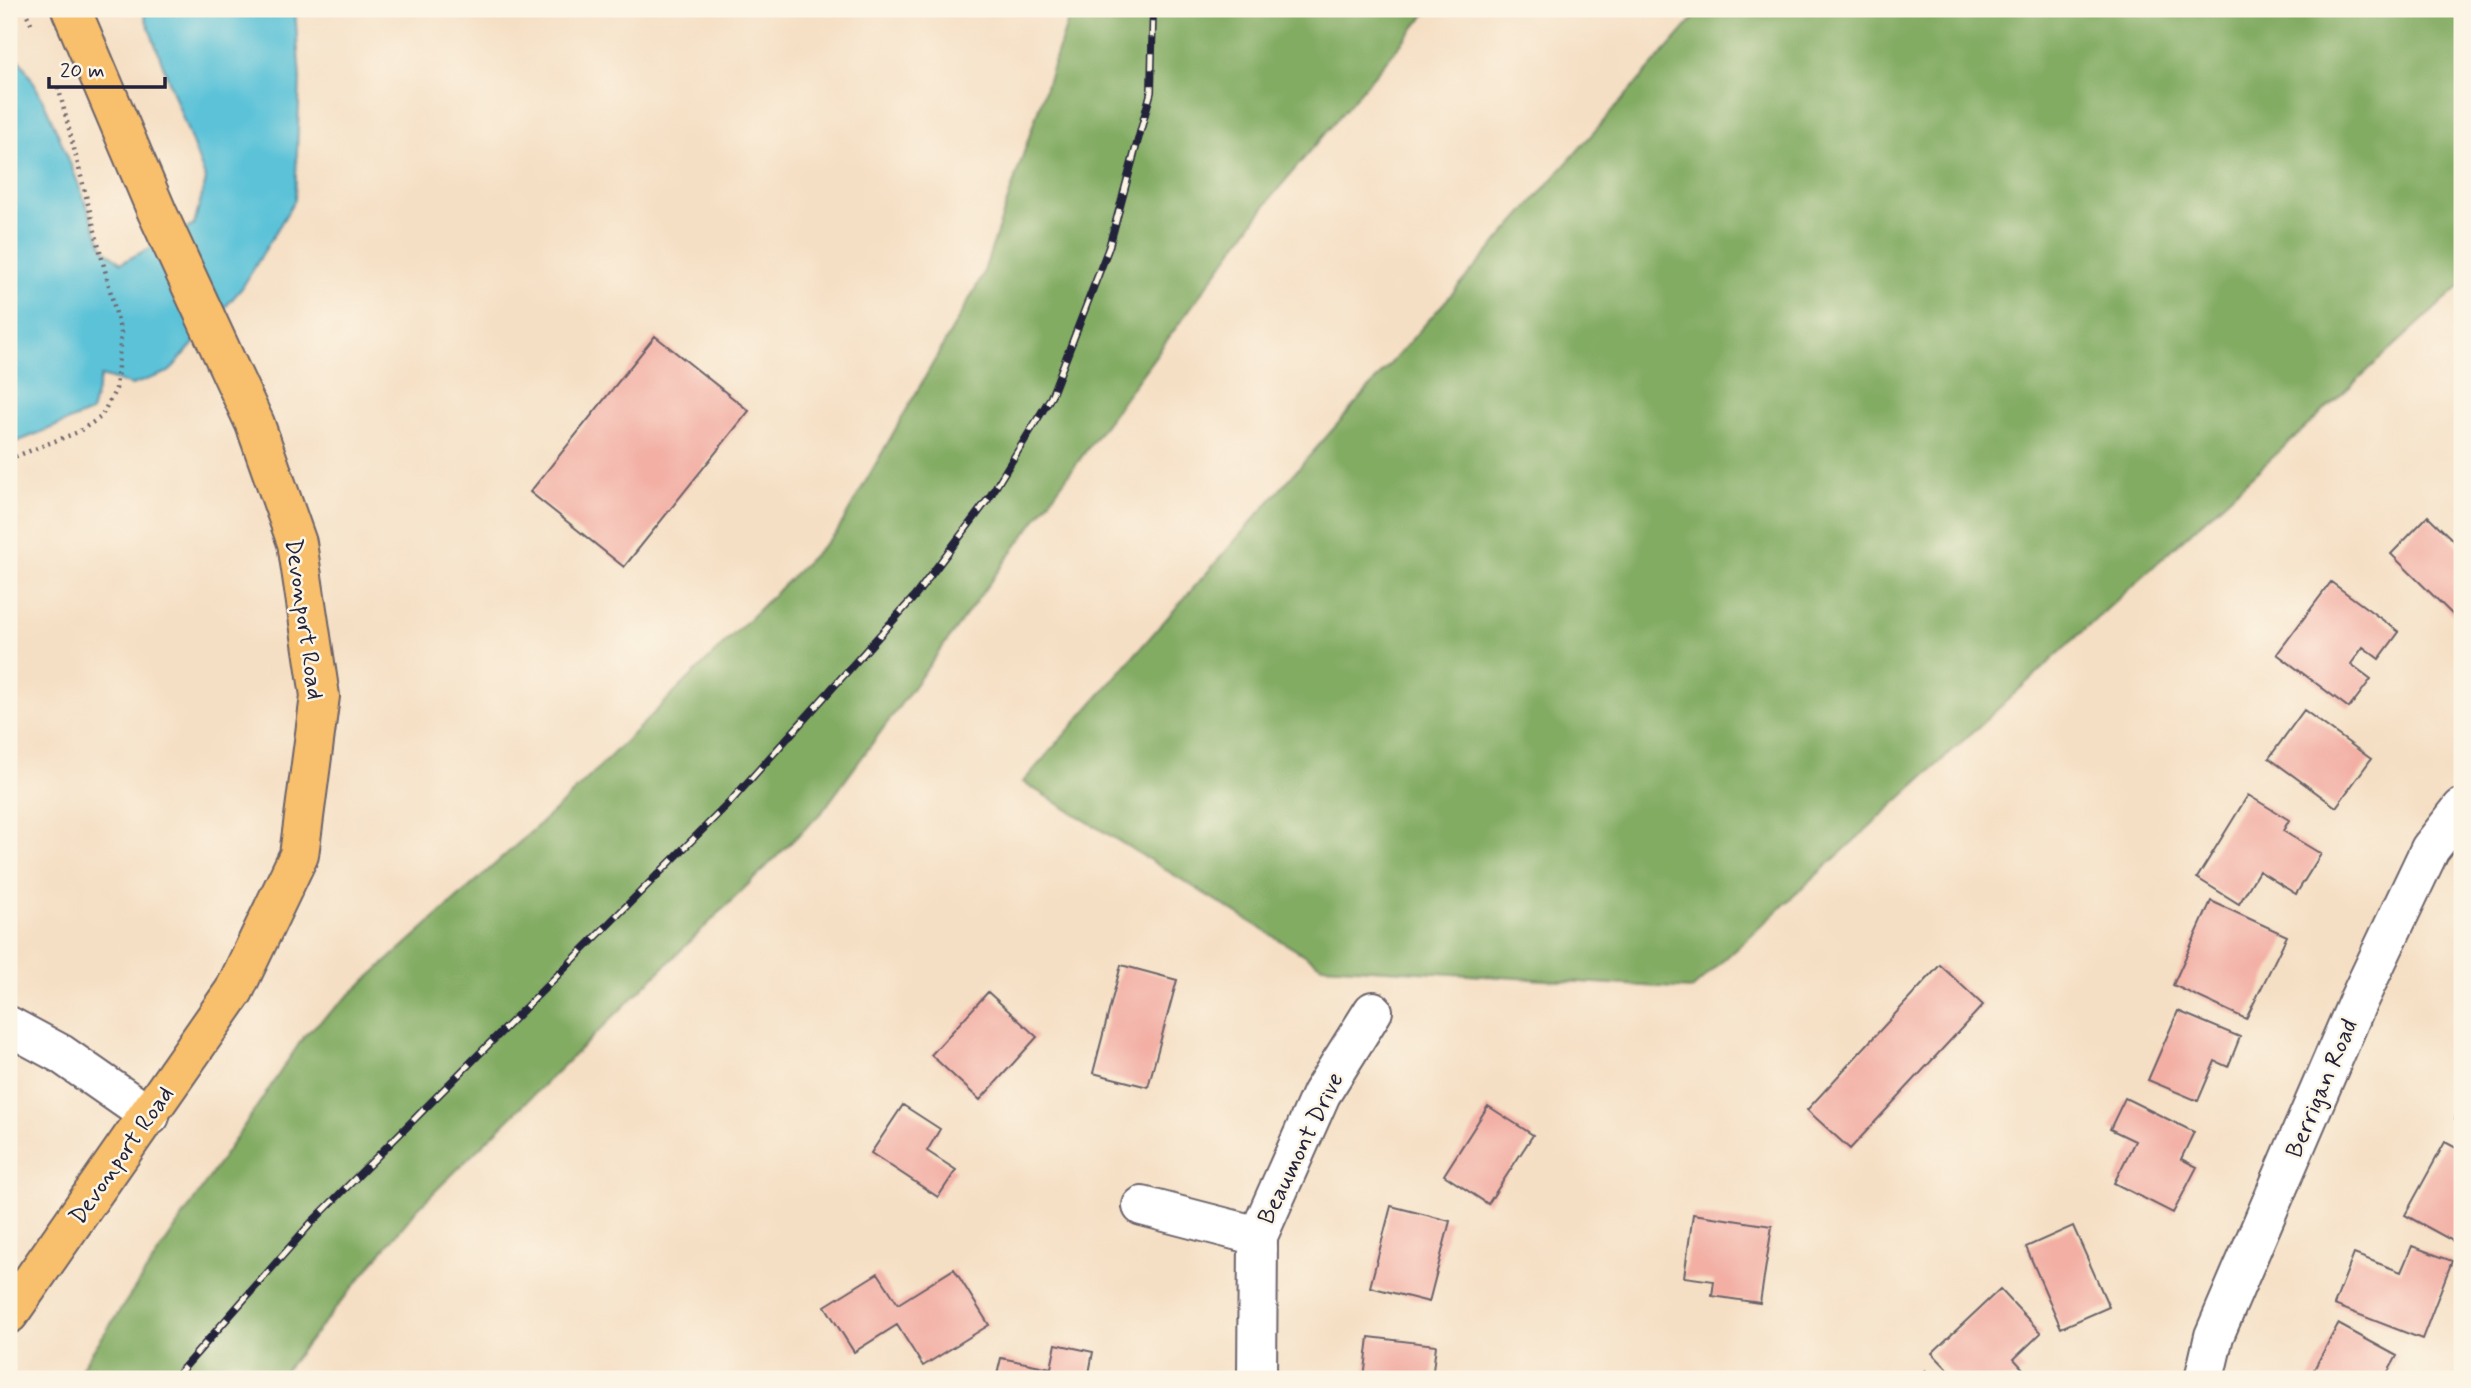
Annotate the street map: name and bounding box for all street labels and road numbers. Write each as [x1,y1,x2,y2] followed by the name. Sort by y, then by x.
[277,537,330,702] street label: Devonport Road
[2279,1014,2366,1163] street label: Berrigan Road
[1251,1068,1351,1230] street label: Beaumont Drive
[63,1081,181,1231] street label: Devonport Road

